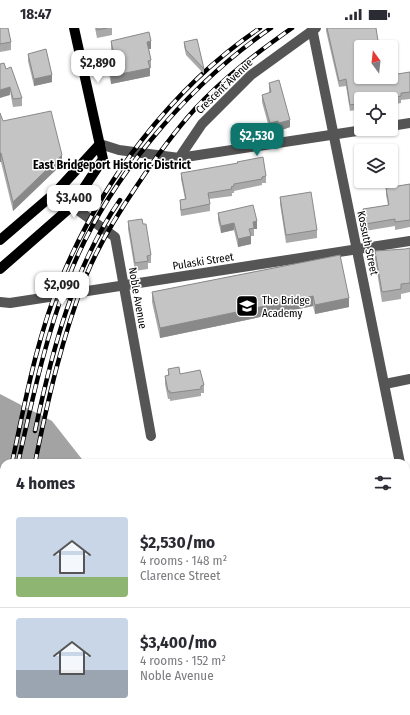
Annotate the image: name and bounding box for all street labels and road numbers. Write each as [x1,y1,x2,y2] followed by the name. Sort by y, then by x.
[193,56,256,117] street label: Crescent Avenue
[354,210,381,277] street label: Kossuth Street
[172,250,235,273] street label: Pulaski Street
[126,266,149,330] street label: Noble Avenue

